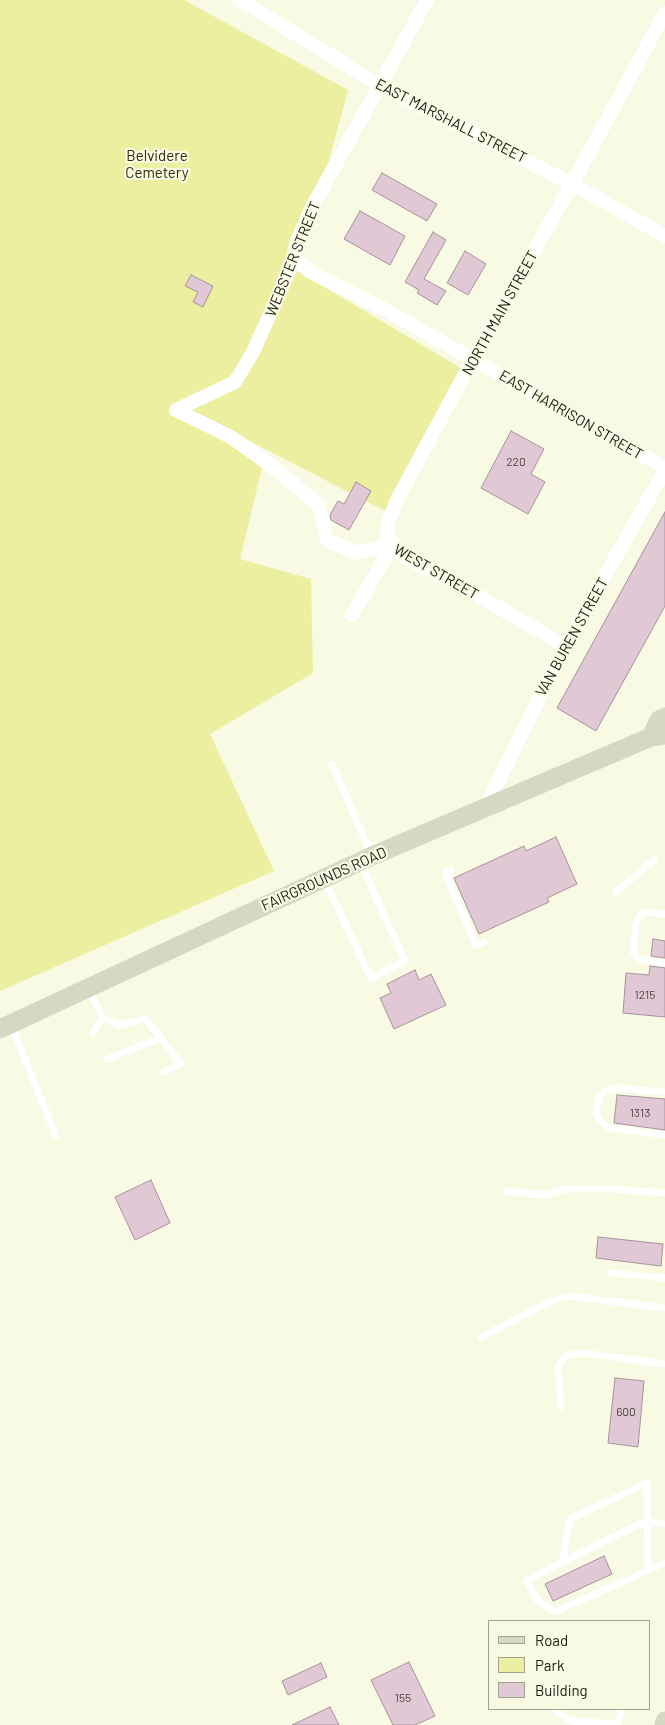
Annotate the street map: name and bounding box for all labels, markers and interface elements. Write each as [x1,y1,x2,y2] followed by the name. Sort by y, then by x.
[372,75,530,167] street label: EAST MARSHALL STREET
[125,147,189,182] park label: Belvidere Cemetery
[262,199,324,319] street label: WEBSTER STREET
[458,248,542,378] street label: NORTH MAIN STREET
[496,366,646,464] street label: EAST HARRISON STREET
[506,455,526,469] house number: 220
[390,540,482,604] street label: WEST STREET
[532,574,612,700] street label: VAN BUREN STREET
[259,843,389,915] street label: FAIRGROUNDS ROAD
[635,988,655,1002] house number: 1215
[630,1106,650,1120] house number: 1313
[616,1405,636,1419] house number: 600
[488,1620,650,1710] legend
[535,1631,568,1649] text: Road
[535,1656,564,1674] text: Park
[535,1681,588,1699] text: Building
[395,1691,411,1705] house number: 155

